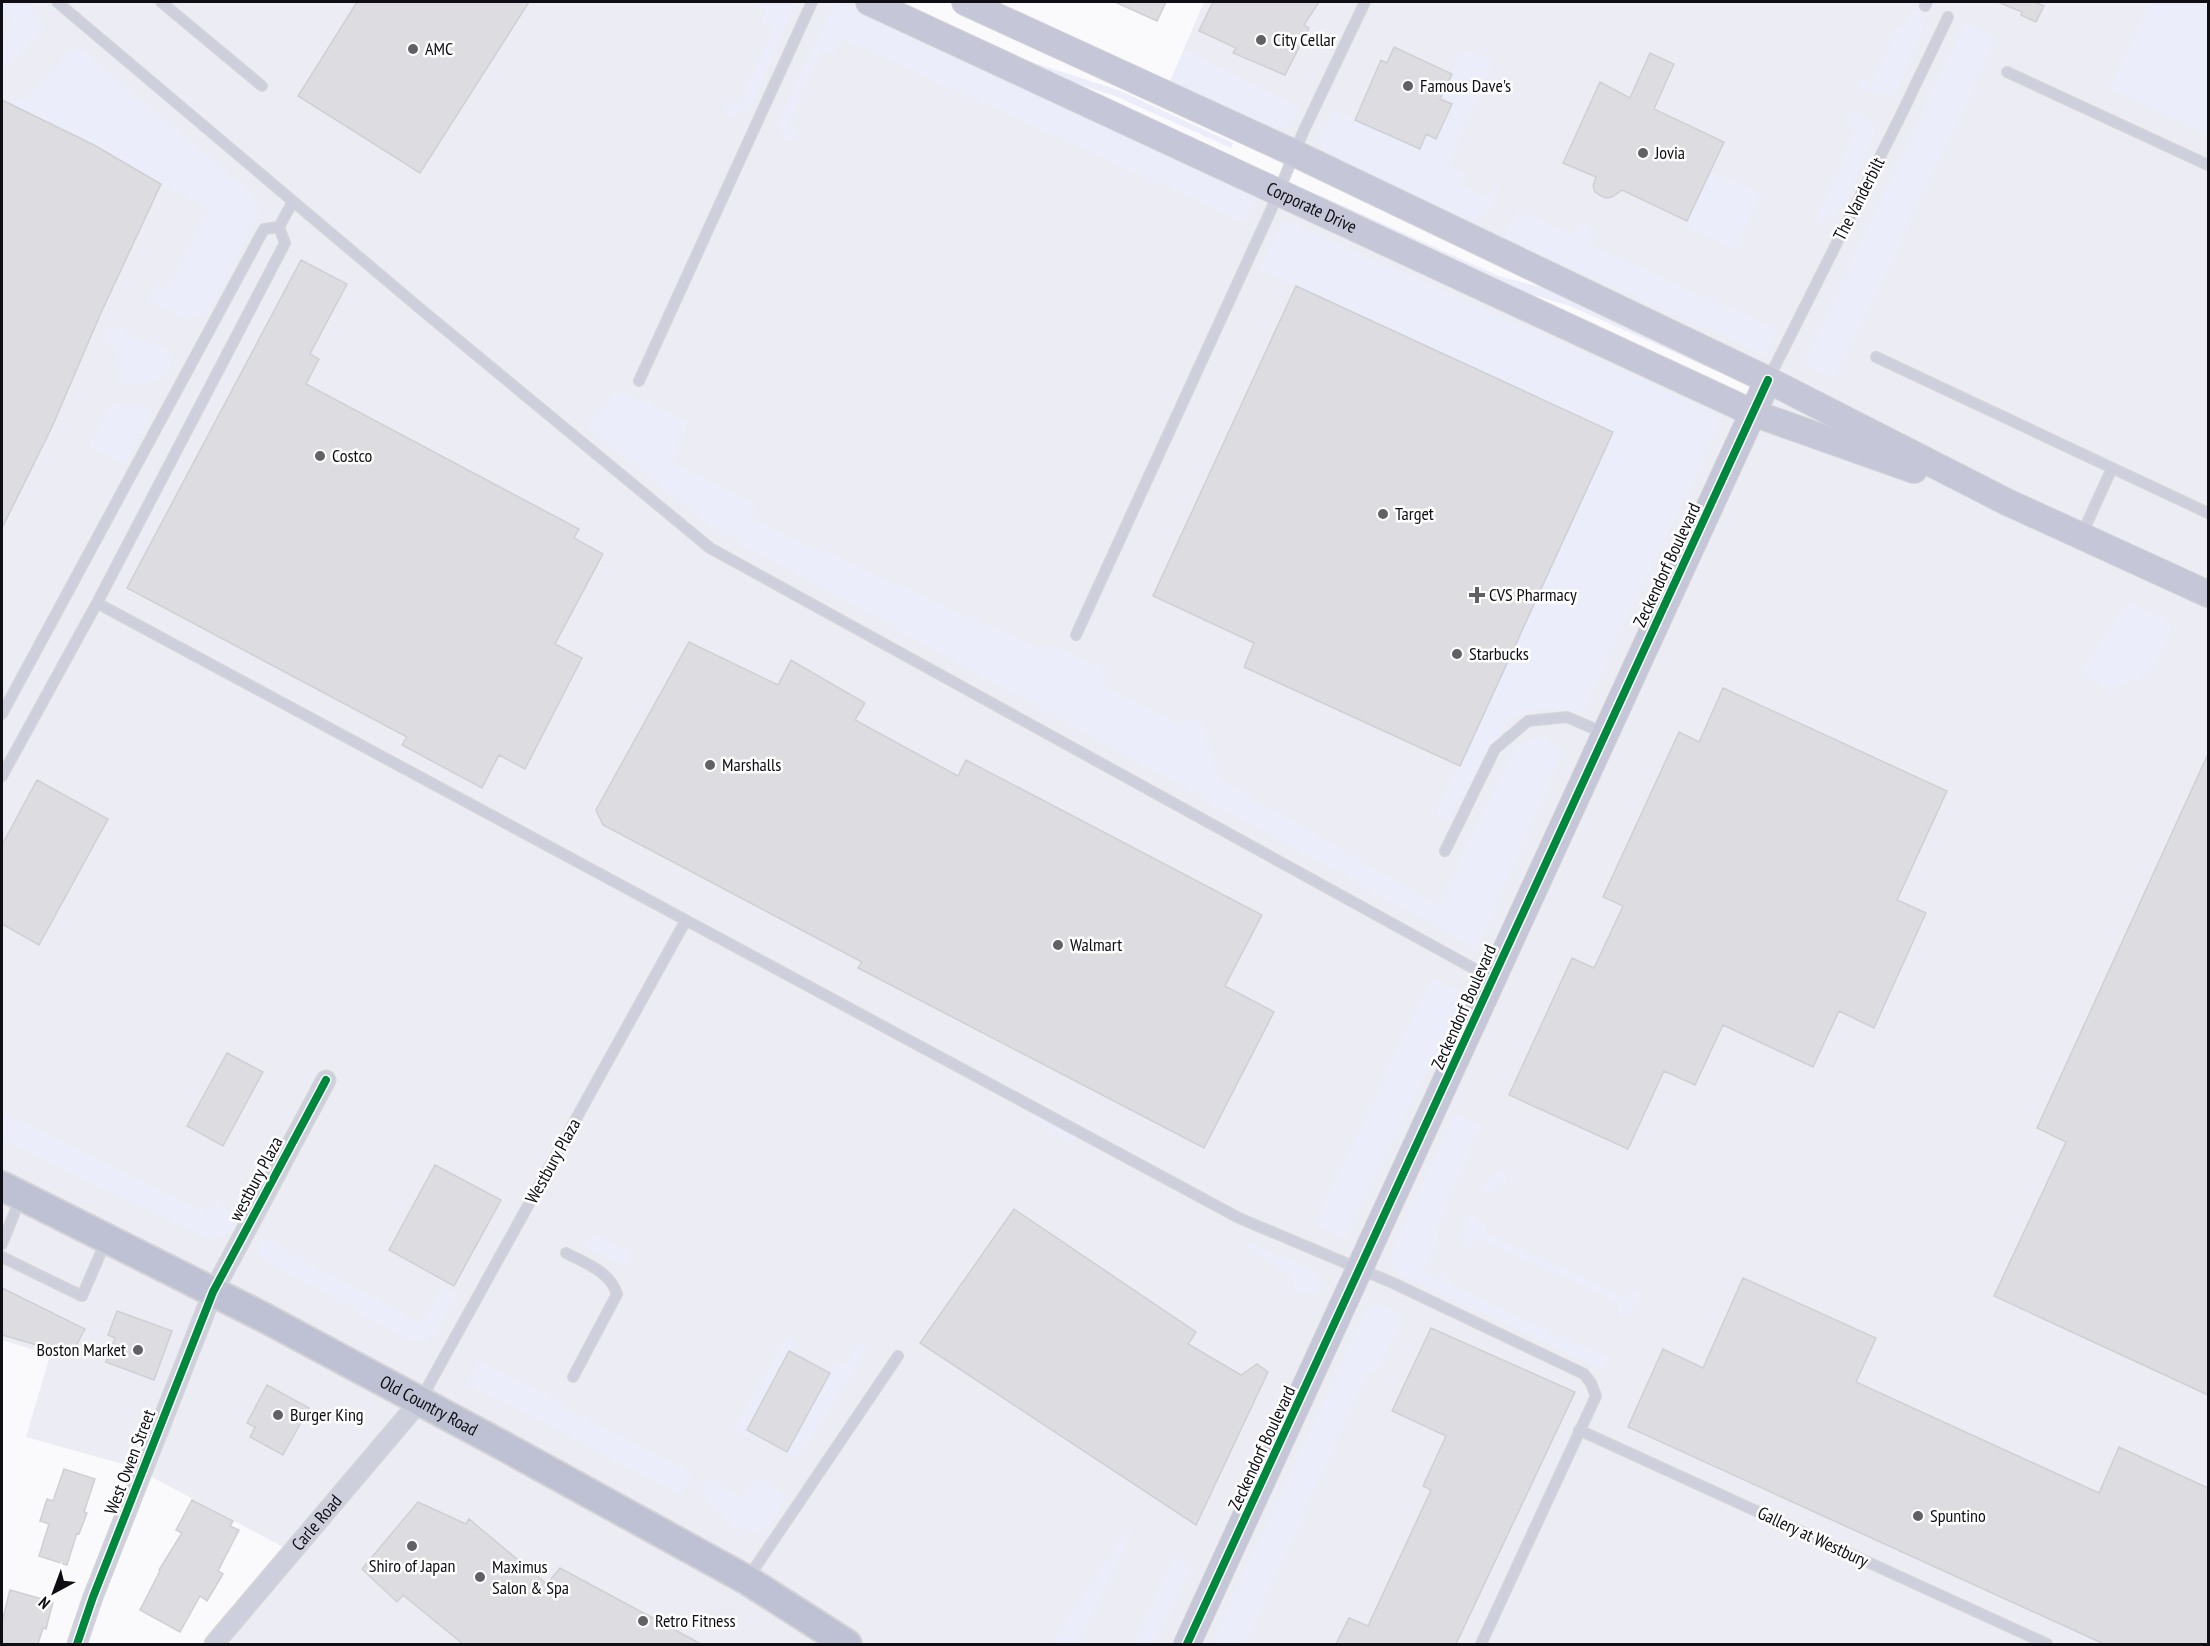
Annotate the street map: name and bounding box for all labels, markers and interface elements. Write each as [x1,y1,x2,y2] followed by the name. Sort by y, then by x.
[1273,28,1336,51] place label: City Cellar
[1254,33,1268,47] marker: City Cellar
[425,37,453,60] place label: AMC
[406,42,420,56] marker: AMC
[1420,74,1511,97] place label: Famous Dave's
[1401,79,1415,93] marker: Famous Dave's
[1654,141,1685,164] place label: Jovia
[1636,146,1650,160] marker: Jovia
[1828,153,1889,244] street label: The Vanderbilt
[1263,176,1361,238] street label: Corporate Drive
[332,444,373,467] place label: Costco
[313,449,327,463] marker: Costco
[1628,499,1705,630] street label: Zeckendorf Boulevard
[1395,502,1434,525] place label: Target
[1376,507,1390,521] marker: Target
[1489,583,1577,606] place label: CVS Pharmacy
[1470,588,1484,602] marker: CVS Pharmacy
[1469,642,1529,665] place label: Starbucks
[1450,647,1464,661] marker: Starbucks
[722,753,781,776] place label: Marshalls
[703,758,717,772] marker: Marshalls
[1070,933,1122,956] place label: Walmart
[1051,938,1065,952] marker: Walmart
[1426,941,1501,1073] street label: Zeckendorf Boulevard
[520,1114,585,1207] street label: Westbury Plaza
[224,1132,287,1225] street label: westbury Plaza
[37,1338,126,1361] place label: Boston Market
[131,1343,145,1357] marker: Boston Market
[376,1370,482,1441] street label: Old Country Road
[1223,1382,1300,1513] street label: Zeckendorf Boulevard
[290,1403,364,1426] place label: Burger King
[99,1406,160,1518] street label: West Owen Street
[271,1408,285,1422] marker: Burger King
[286,1490,347,1555] street label: Carle Road
[1754,1501,1873,1572] street label: Gallery at Westbury
[1930,1504,1986,1527] place label: Spuntino
[1911,1509,1925,1523] marker: Spuntino
[405,1539,419,1553] marker: Shiro of Japan
[369,1554,455,1577] place label: Shiro of Japan
[492,1555,569,1599] place label: Maximus Salon & Spa
[24,1562,84,1622] north arrow
[473,1570,487,1584] marker: Maximus Salon & Spa
[34,1593,54,1614] text: N
[655,1609,736,1632] place label: Retro Fitness
[636,1614,650,1628] marker: Retro Fitness

